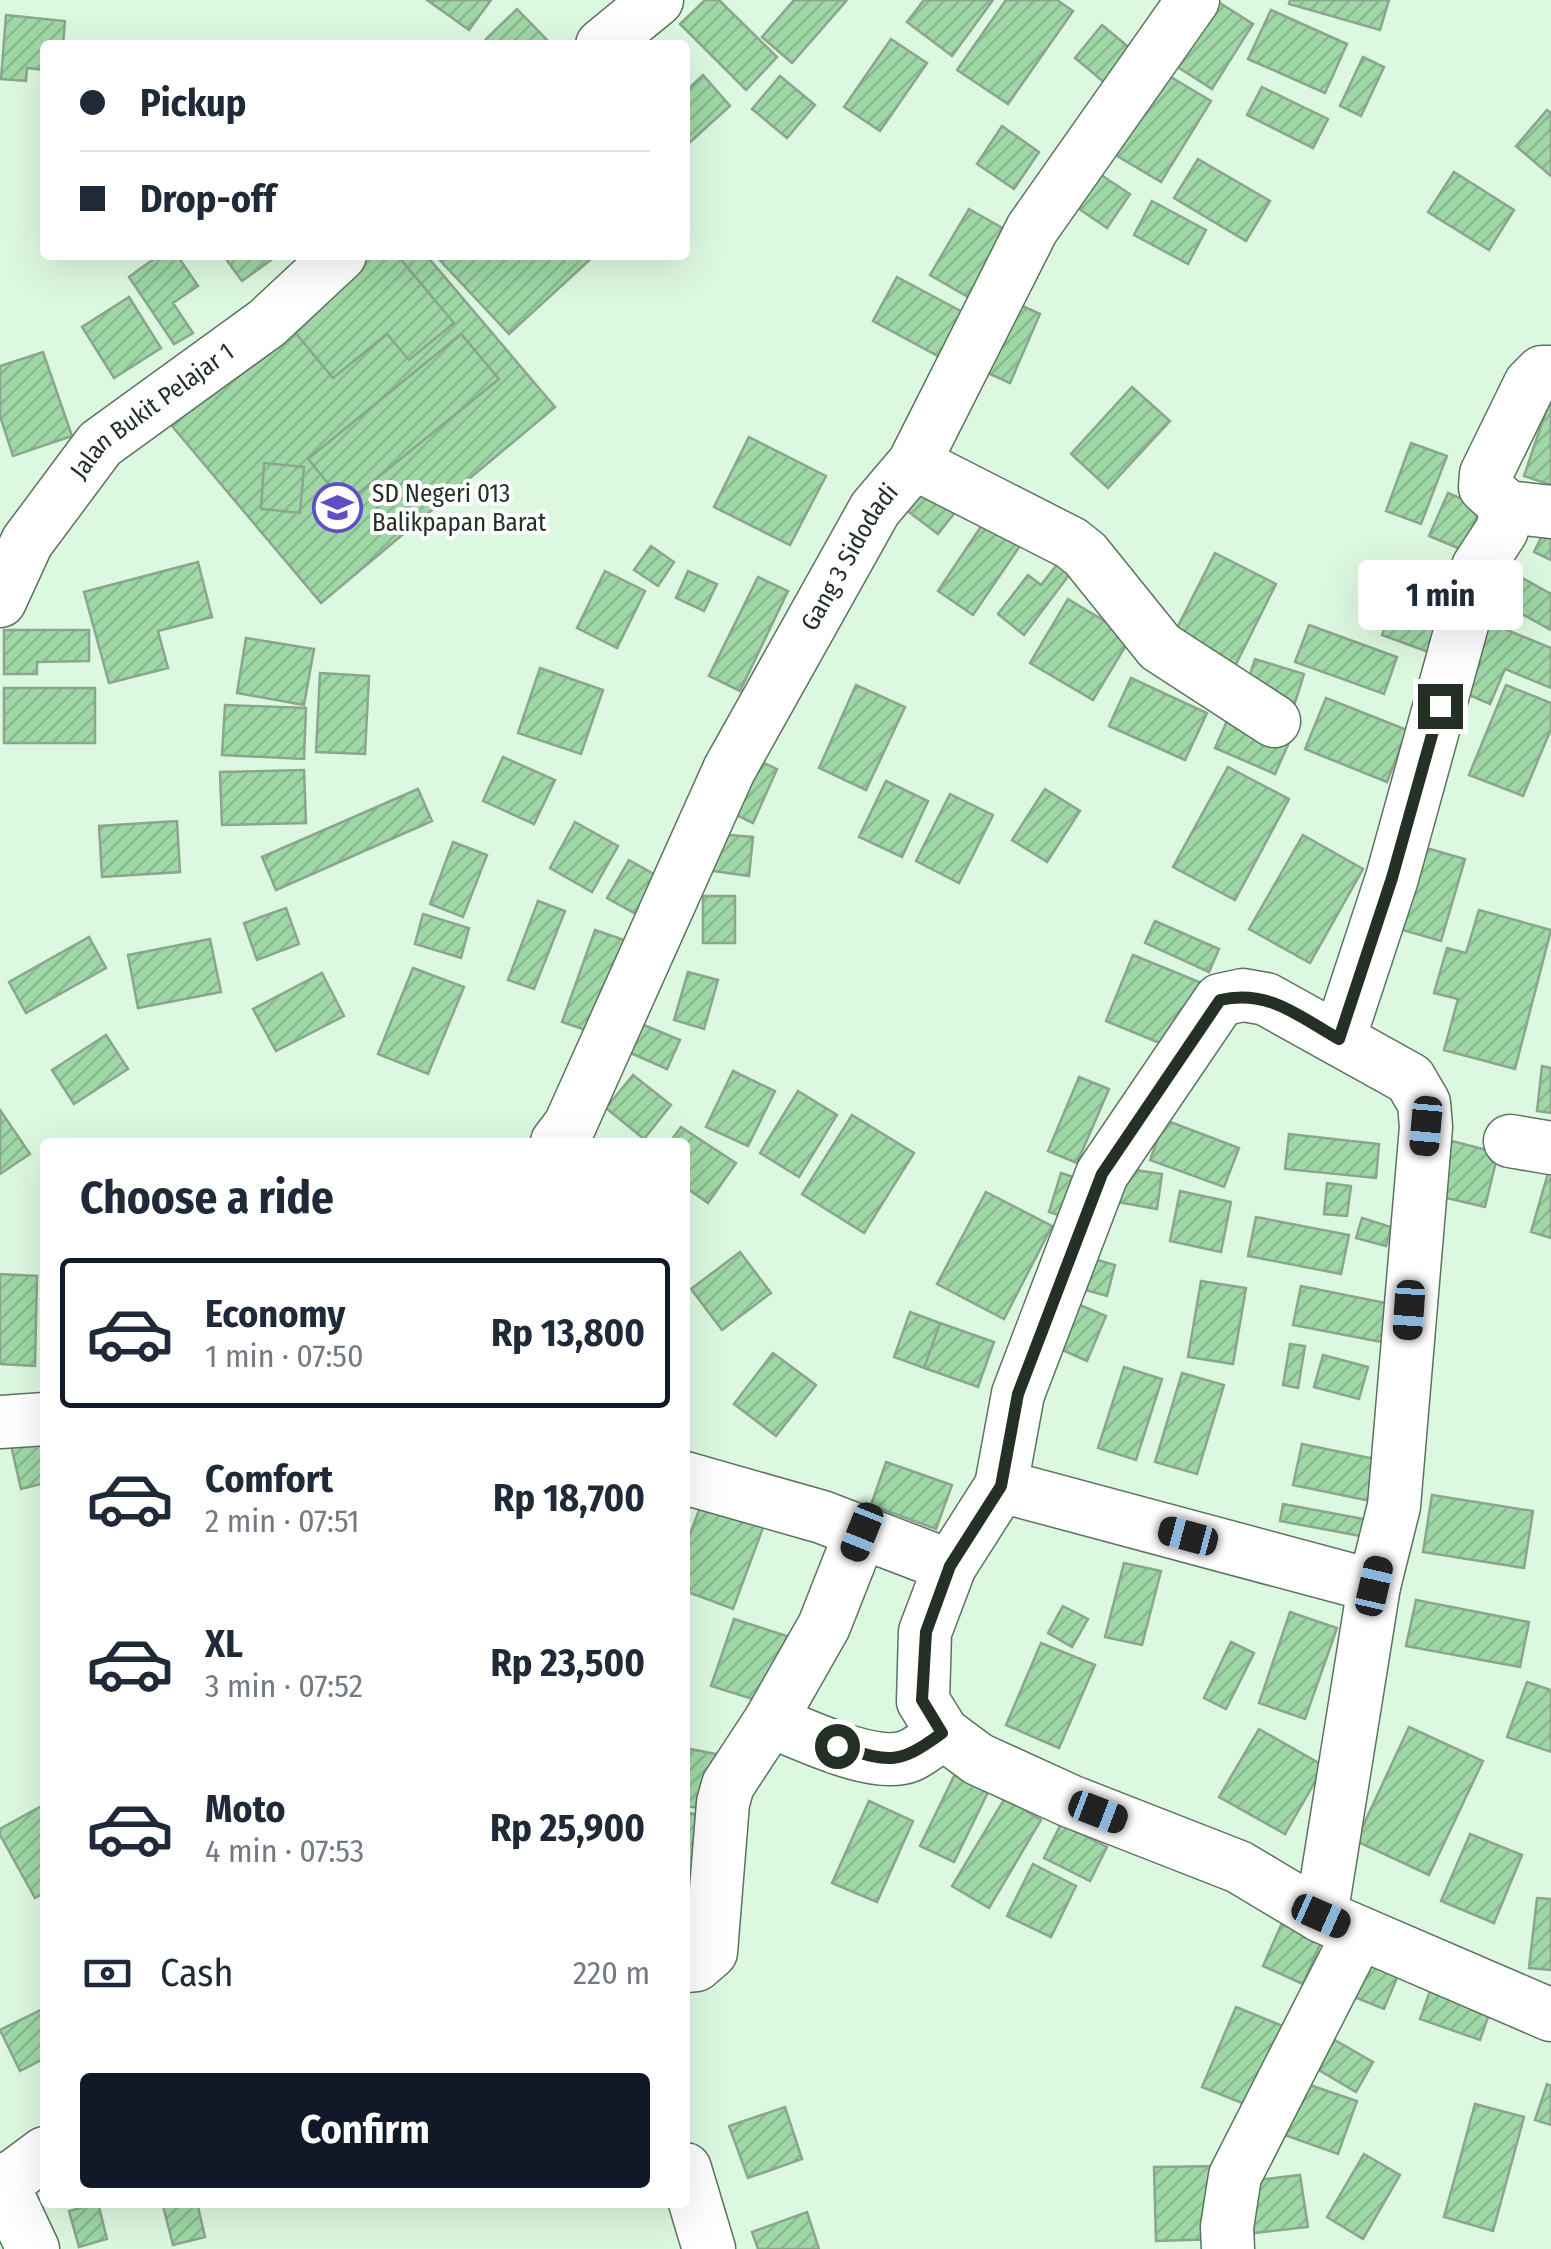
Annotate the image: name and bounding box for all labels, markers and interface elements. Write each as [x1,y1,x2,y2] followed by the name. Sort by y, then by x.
[140,80,246,126] text: Pickup
[140,176,276,222] text: Drop-off
[64,337,240,485] street label: Jalan Bukit Pelajar 1
[795,478,905,636] street label: Gang 3 Sidodadi
[372,479,547,538] place label: SD Negeri 013 Balikpapan Barat
[311,482,363,534] school or university icon: SD Negeri 013 Balikpapan Barat
[1358,561,1522,631] callout: 1 min
[1406,576,1475,614] text: 1 min
[1418,684,1463,729] route end
[1408,1095,1444,1157] car
[80,1171,334,1225] text: Choose a ride
[1392,1279,1426,1341] car
[85,1288,175,1378] icon: car
[205,1291,345,1337] text: Economy
[491,1310,645,1356] text: Rp 13,800
[205,1337,364,1375] text: 1 min · 07:50
[85,1453,175,1543] icon: car
[205,1456,333,1502] text: Comfort
[493,1475,645,1521] text: Rp 18,700
[837,1499,887,1565] car
[205,1502,360,1540] text: 2 min · 07:51
[1155,1514,1221,1558] car
[1353,1553,1395,1619] car
[85,1618,175,1708] icon: car
[205,1621,243,1667] text: XL
[490,1640,645,1686] text: Rp 23,500
[205,1667,363,1705] text: 3 min · 07:52
[815,1724,860,1769] route start
[85,1783,175,1873] icon: car
[205,1786,286,1832] text: Moto
[1065,1787,1131,1837] car
[490,1805,645,1851] text: Rp 25,900
[205,1832,364,1870] text: 4 min · 07:53
[1287,1890,1355,1942] car
[80,1946,135,2001] icon: cash
[160,1950,234,1996] text: Cash
[573,1954,650,1992] text: 220 m
[80,2073,650,2188] button: Confirm

